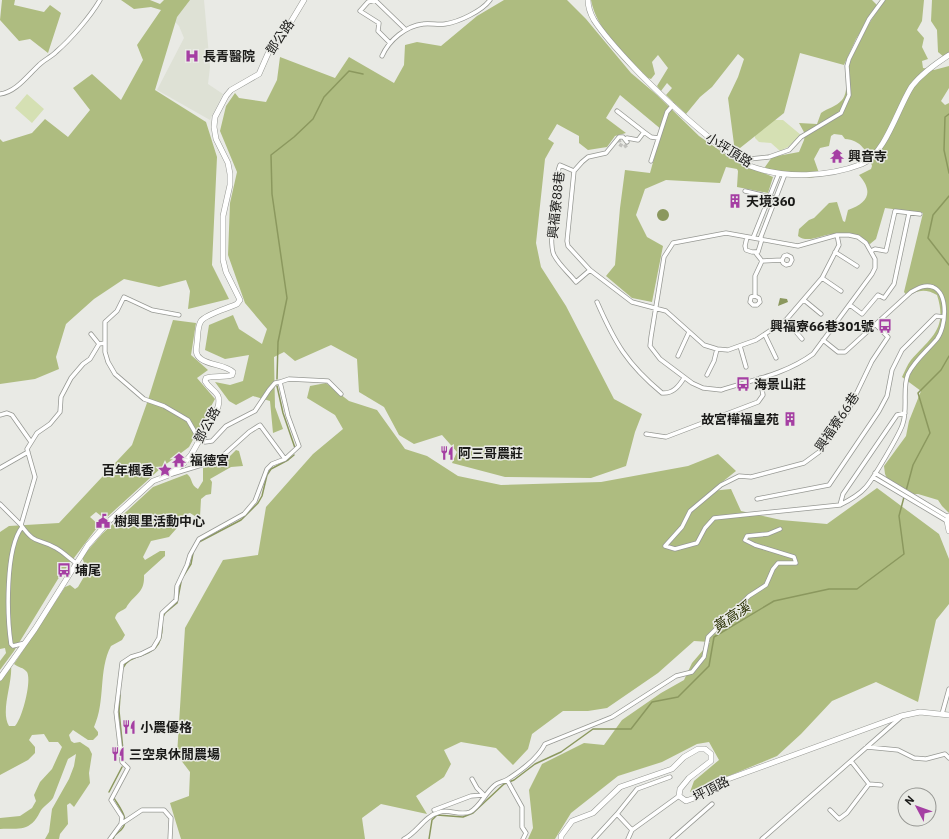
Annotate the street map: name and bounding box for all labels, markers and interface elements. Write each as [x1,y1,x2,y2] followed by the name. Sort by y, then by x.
[262,16,298,58] street label: 鄧公路
[184,48,200,64] hospital icon: 長青醫院
[203,48,255,65] place label: 長青醫院
[702,129,756,171] street label: 小坪頂路
[829,148,845,164] temple icon: 興音寺
[848,148,887,165] place label: 興音寺
[544,170,568,240] street label: 興福寮88巷
[727,193,743,209] building icon: 天境360
[746,193,796,210] place label: 天境360
[770,318,874,335] place label: 興福寮66巷301號
[877,318,893,334] bus stop icon: 興福寮66巷301號
[735,376,751,392] bus stop icon: 海景山莊
[754,376,806,393] place label: 海景山莊
[811,389,863,455] street label: 興福寮66巷
[190,404,224,446] street label: 鄧公路
[701,411,779,428] place label: 故宮樺福皇苑
[782,411,798,427] building icon: 故宮樺福皇苑
[439,445,455,461] restaurant icon: 阿三哥農莊
[458,445,523,462] place label: 阿三哥農莊
[171,452,187,468] temple icon: 福德宮
[190,452,229,469] place label: 福德宮
[102,462,154,479] place label: 百年楓香
[157,462,173,478] place icon: 百年楓香
[95,513,111,529] public building icon: 樹興里活動中心
[114,513,205,530] place label: 樹興里活動中心
[56,562,72,578] bus stop icon: 埔尾
[75,562,101,579] place label: 埔尾
[709,597,755,636] water label: 黃高溪
[121,719,137,735] restaurant icon: 小農優格
[140,719,192,736] place label: 小農優格
[110,746,126,762] restaurant icon: 三空泉休閒農場
[129,746,220,763] place label: 三空泉休閒農場
[690,773,732,805] street label: 坪頂路
[897,787,937,827] north arrow
[902,793,917,808] text: N

